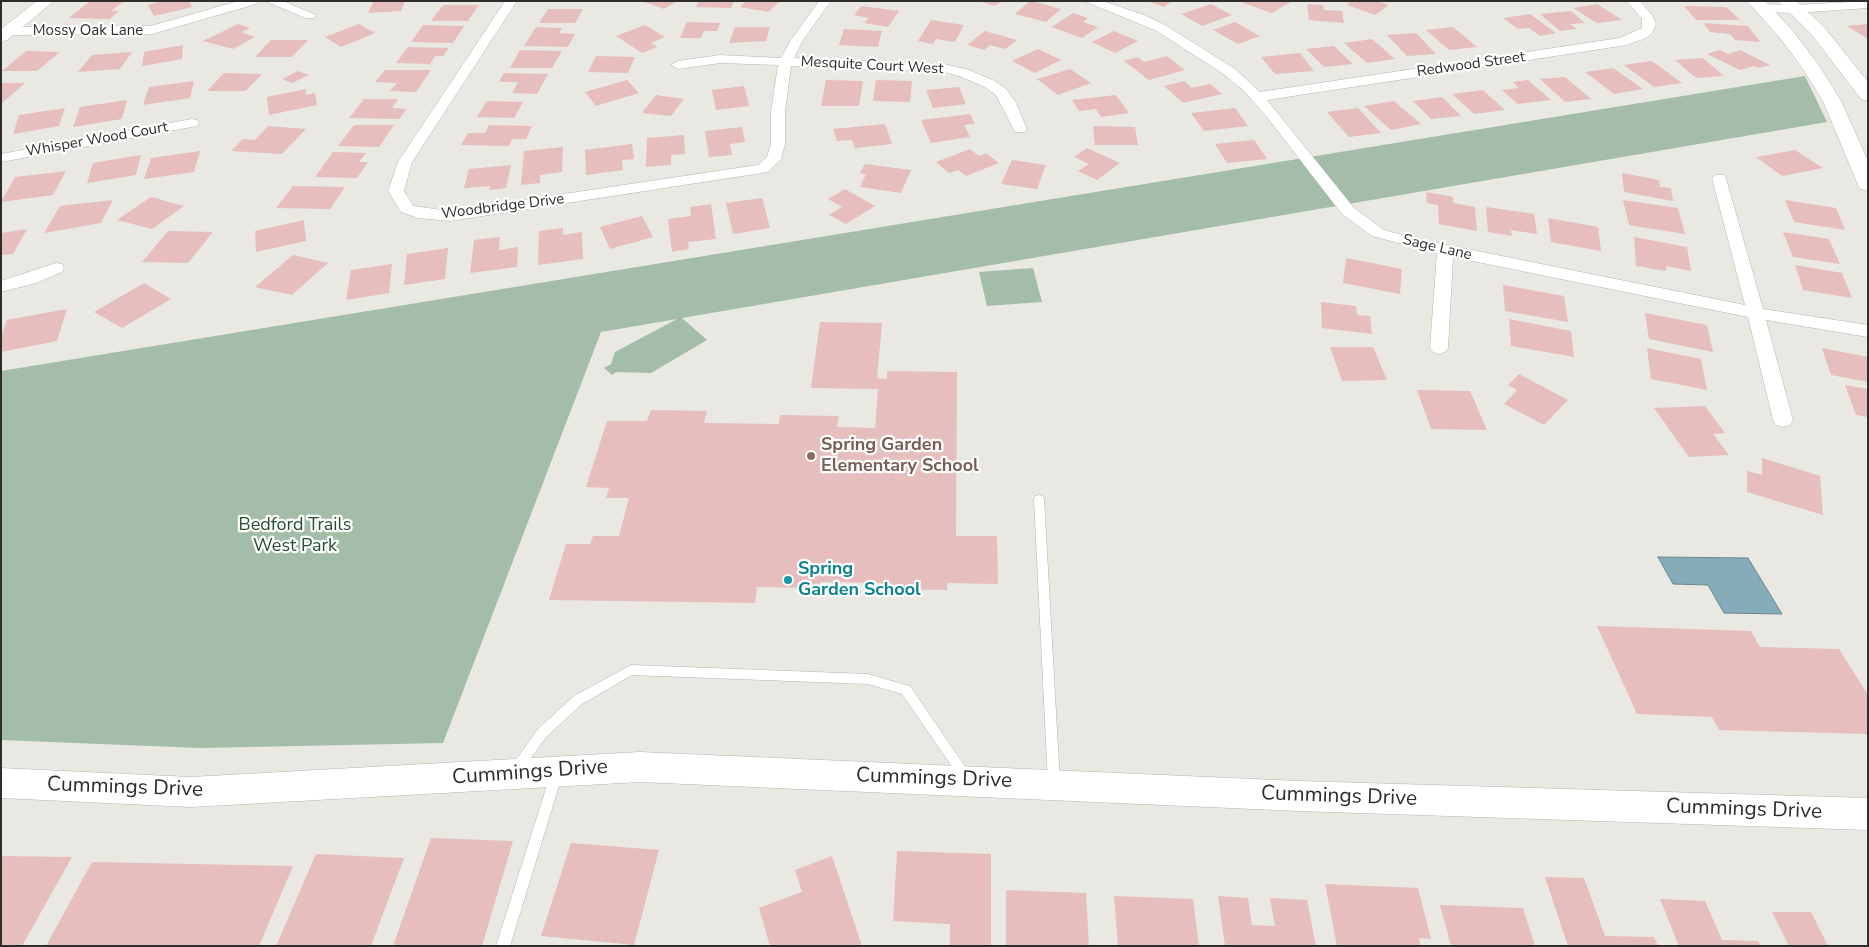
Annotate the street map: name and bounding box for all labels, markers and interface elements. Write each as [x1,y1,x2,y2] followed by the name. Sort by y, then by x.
[33,22,143,40] street label: Mossy Oak Lane
[1416,48,1526,82] street label: Redwood Street
[800,53,944,79] street label: Mesquite Court West
[25,119,169,161] street label: Whisper Wood Court
[441,191,565,223] street label: Woodbridge Drive
[1401,231,1473,265] street label: Sage Lane
[821,435,979,478] place label: Spring Garden Elementary School
[805,450,817,462] marker: Spring Garden Elementary School
[239,515,351,558] park label: Bedford Trails West Park
[798,559,921,602] place label: Spring Garden School
[782,574,794,586] marker: Spring Garden School
[451,755,609,791] street label: Cummings Drive
[856,764,1012,794] street label: Cummings Drive
[47,773,203,803] street label: Cummings Drive
[1261,782,1417,812] street label: Cummings Drive
[1666,795,1822,825] street label: Cummings Drive

